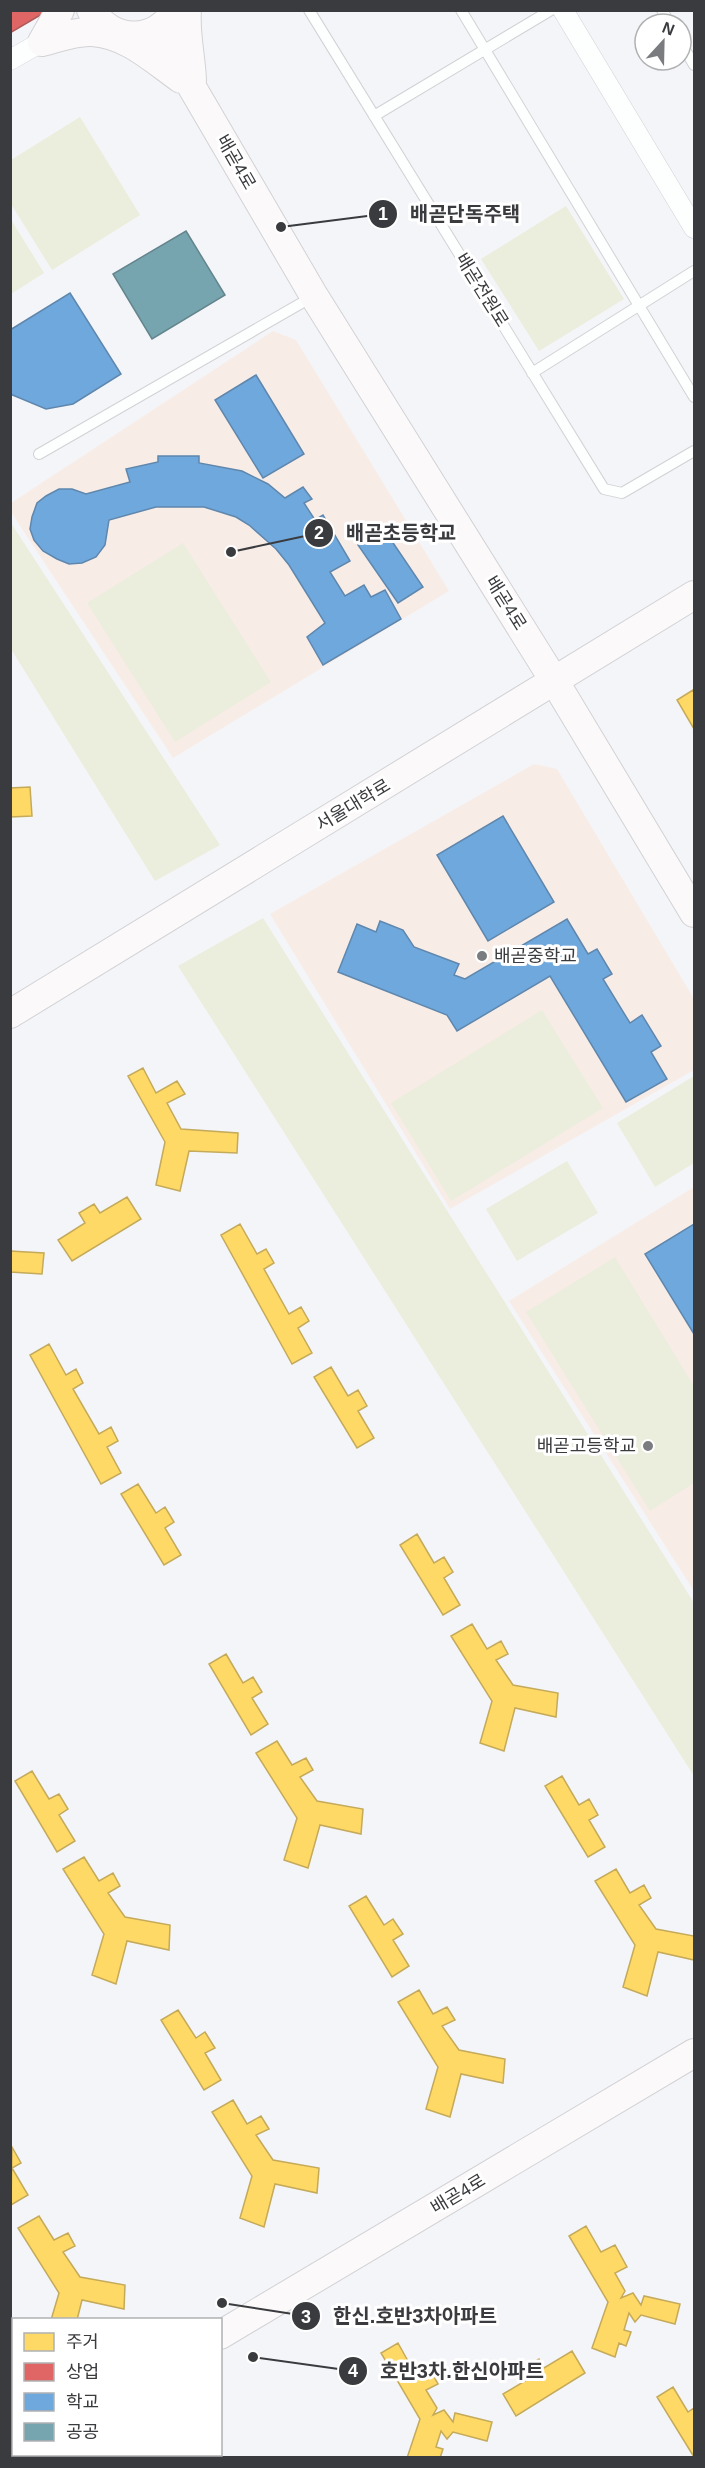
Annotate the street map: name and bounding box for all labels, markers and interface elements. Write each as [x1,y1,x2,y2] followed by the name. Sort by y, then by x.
[633,12,693,72] north arrow
[660,19,677,39] text: N
[212,131,260,193] street label: 배곧4로
[368,195,533,233] callout: 배곧단독주택
[410,203,520,225] text: 배곧단독주택
[378,204,388,224] text: 1
[452,250,512,330] street label: 배곧전원로
[304,514,468,552] callout: 배곧초등학교
[346,522,456,544] text: 배곧초등학교
[314,523,324,543] text: 2
[482,572,530,634] street label: 배곧4로
[312,775,394,835] street label: 서울대학로
[494,946,577,966] place label: 배곧중학교
[475,949,489,963] marker: 배곧중학교
[537,1436,636,1456] place label: 배곧고등학교
[641,1439,655,1453] marker: 배곧고등학교
[427,2170,489,2218] street label: 배곧4로
[291,2297,509,2335] callout: 한신.호반3차아파트
[333,2305,497,2327] text: 한신.호반3차아파트
[301,2307,311,2327] text: 3
[12,2318,222,2456] legend
[66,2332,99,2352] text: 주거
[338,2352,555,2390] callout: 호반3차.한신아파트
[380,2360,544,2382] text: 호반3차.한신아파트
[348,2361,358,2381] text: 4
[66,2362,99,2382] text: 상업
[66,2392,99,2412] text: 학교
[66,2422,99,2442] text: 공공

